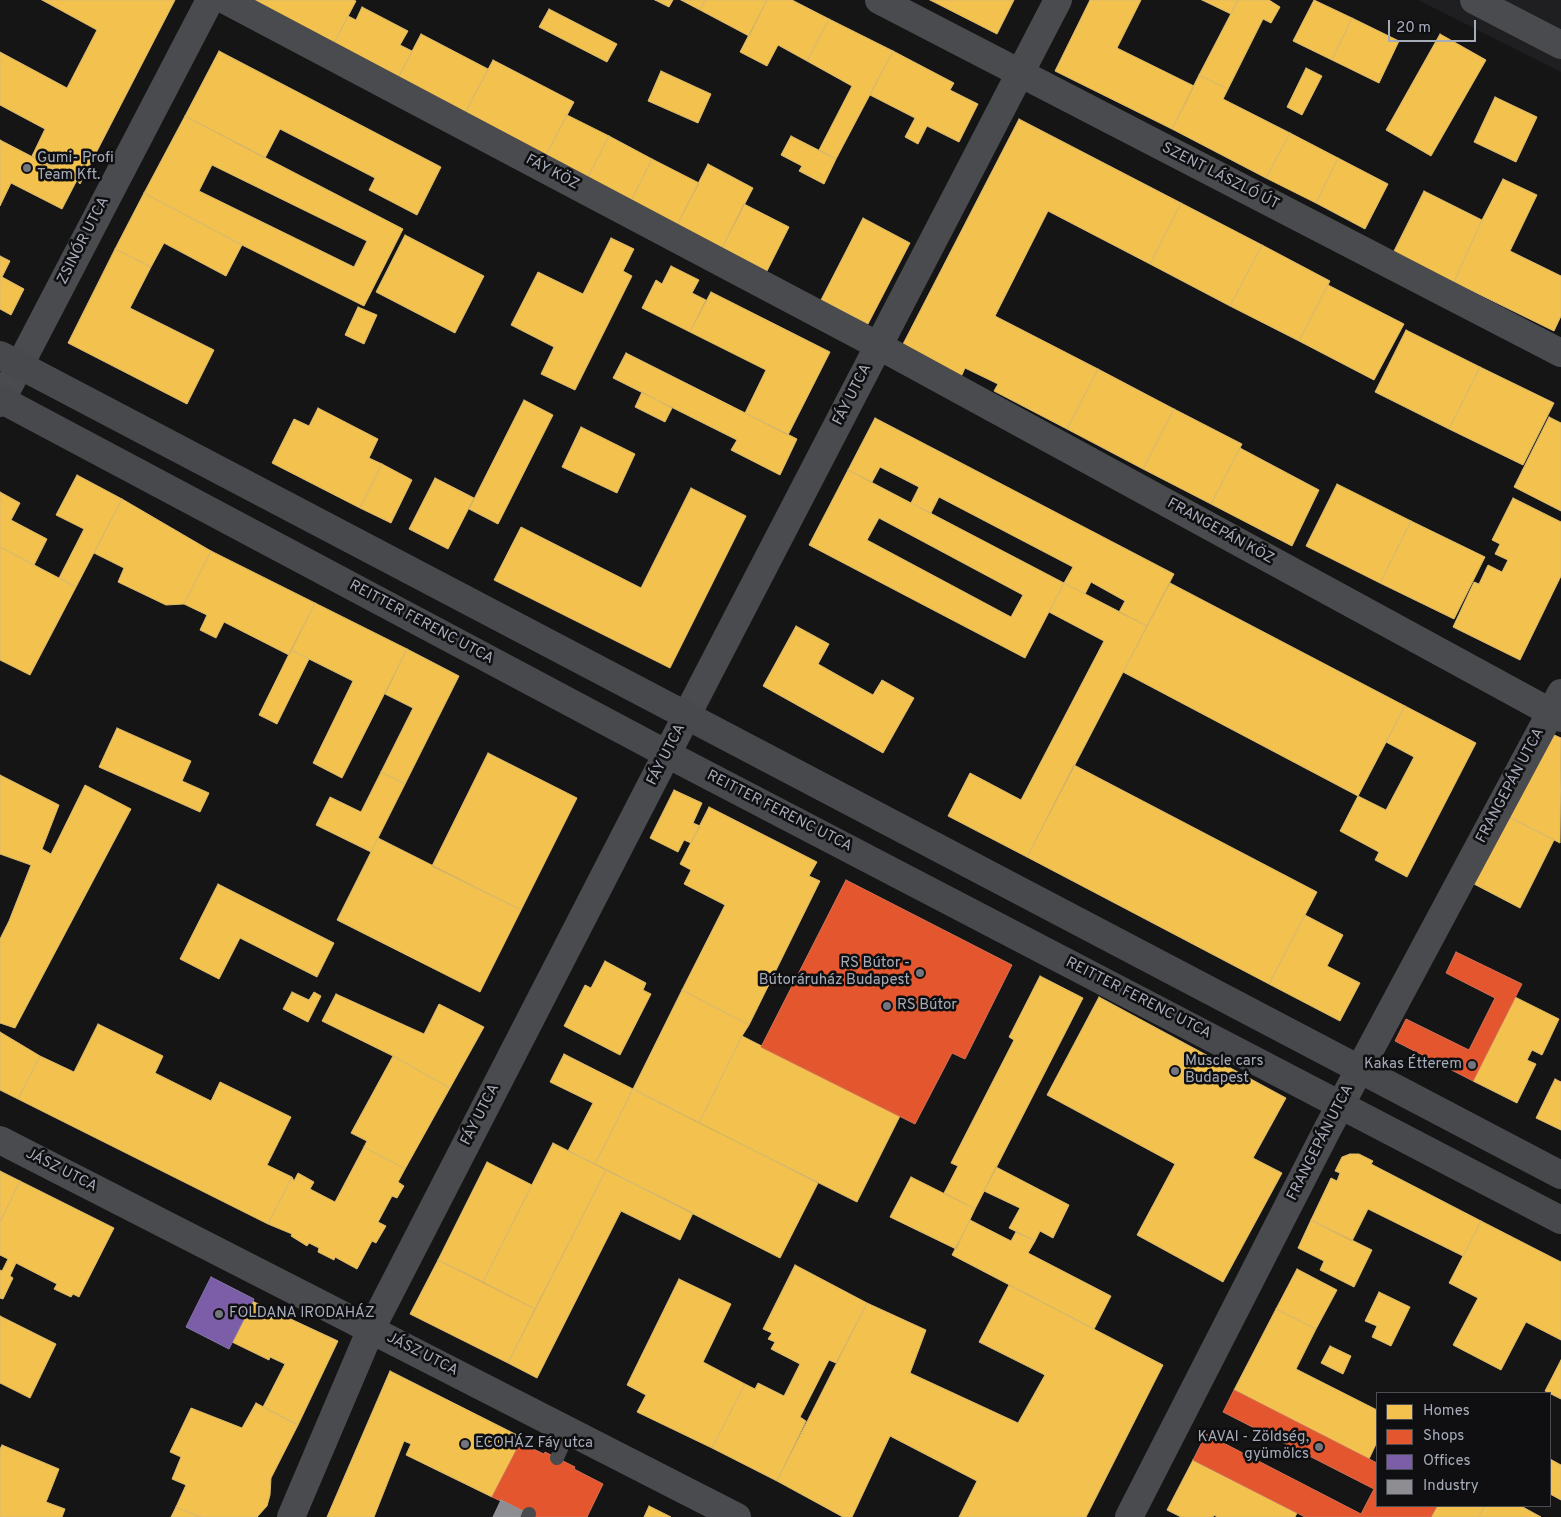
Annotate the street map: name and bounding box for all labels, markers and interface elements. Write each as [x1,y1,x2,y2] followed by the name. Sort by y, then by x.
[1391,10,1478,42] scale bar
[1396,19,1431,38] text: 20 m
[1158,140,1282,214] street label: SZENT LÁSZLÓ ÚT
[37,150,114,185] place label: Gumi- Profi Team Kft.
[522,151,582,195] street label: FÁY KÖZ
[21,162,33,174] marker: Gumi- Profi Team Kft.
[54,194,114,288] street label: ZSINÓR UTCA
[830,361,876,429] street label: FÁY UTCA
[1163,495,1277,569] street label: FRANGEPÁN KÖZ
[346,577,496,669] street label: REITTER FERENC UTCA
[644,721,690,789] street label: FÁY UTCA
[1473,725,1549,847] street label: FRANGEPÁN UTCA
[703,767,855,857] street label: REITTER FERENC UTCA
[1062,954,1214,1044] street label: REITTER FERENC UTCA
[759,955,910,990] place label: RS Bútor - Bútoráruház Budapest
[914,967,926,979] marker: RS Bútor - Bútoráruház Budapest
[897,997,957,1015] place label: RS Bútor
[881,1000,893,1012] marker: RS Bútor
[1185,1053,1264,1088] place label: Muscle cars Budapest
[1364,1056,1462,1074] place label: Kakas Étterem
[1466,1059,1478,1071] marker: Kakas Étterem
[1169,1065,1181,1077] marker: Muscle cars Budapest
[458,1081,504,1149] street label: FÁY UTCA
[1284,1082,1358,1204] street label: FRANGEPÁN UTCA
[22,1145,100,1197] street label: JÁSZ UTCA
[229,1305,375,1323] place label: FOLDANA IRODAHÁZ
[213,1308,225,1320] marker: FOLDANA IRODAHÁZ
[383,1329,461,1381] street label: JÁSZ UTCA
[1376,1392,1551,1507] legend
[1423,1402,1470,1421] text: Homes
[1423,1427,1464,1446] text: Shops
[1198,1429,1309,1464] place label: KAVAI - Zöldség, gyümölcs
[475,1435,593,1453] place label: ECOHÁZ Fáy utca
[459,1438,471,1450] marker: ECOHÁZ Fáy utca
[1313,1441,1325,1453] marker: KAVAI - Zöldség, gyümölcs
[1423,1452,1470,1471] text: Offices
[1423,1477,1479,1496] text: Industry

